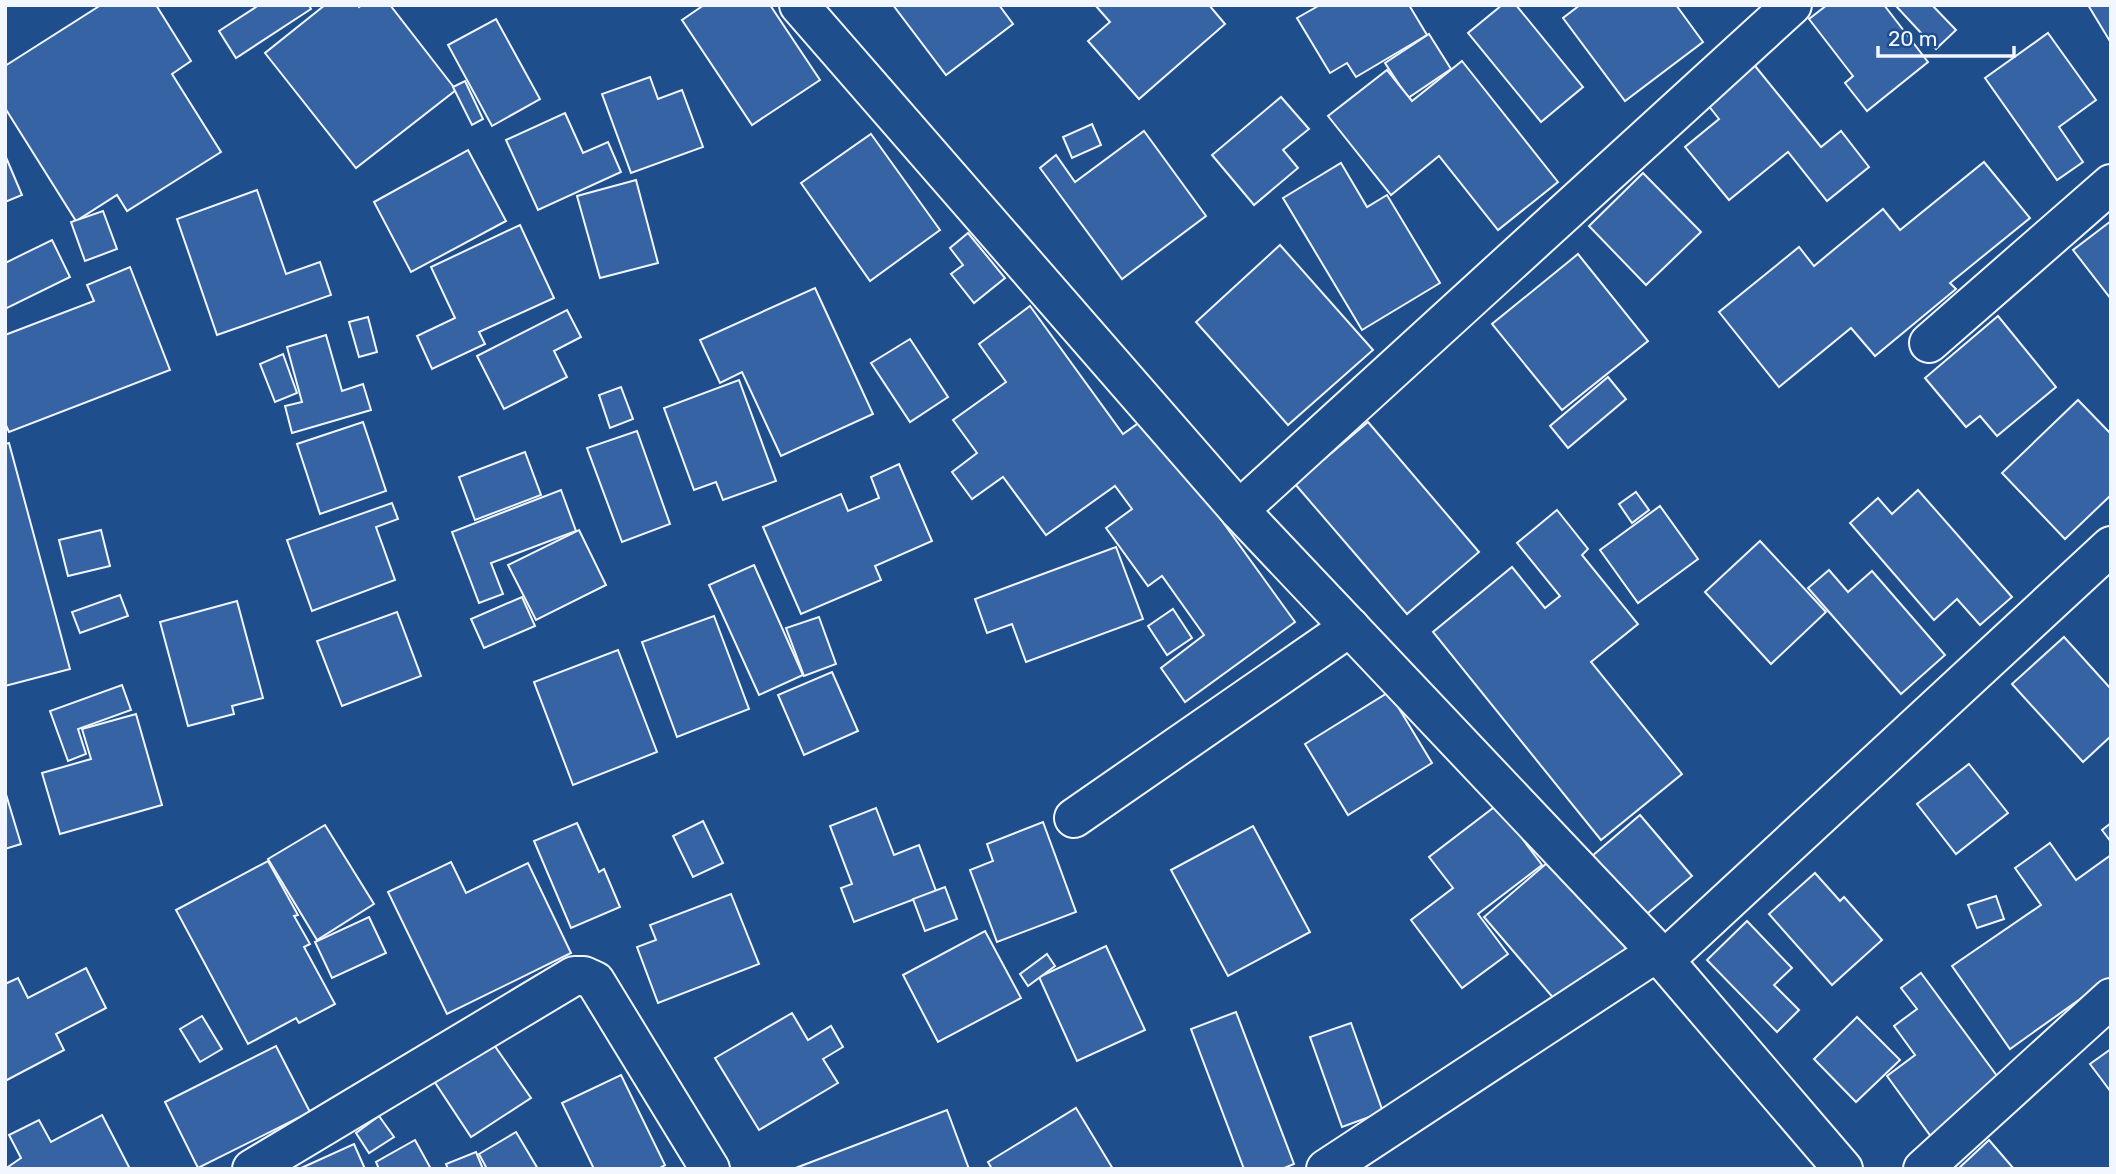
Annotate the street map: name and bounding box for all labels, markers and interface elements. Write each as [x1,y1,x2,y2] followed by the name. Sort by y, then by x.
[1878,14,2014,58] scale bar
[1888,26,1937,51] text: 20 m

